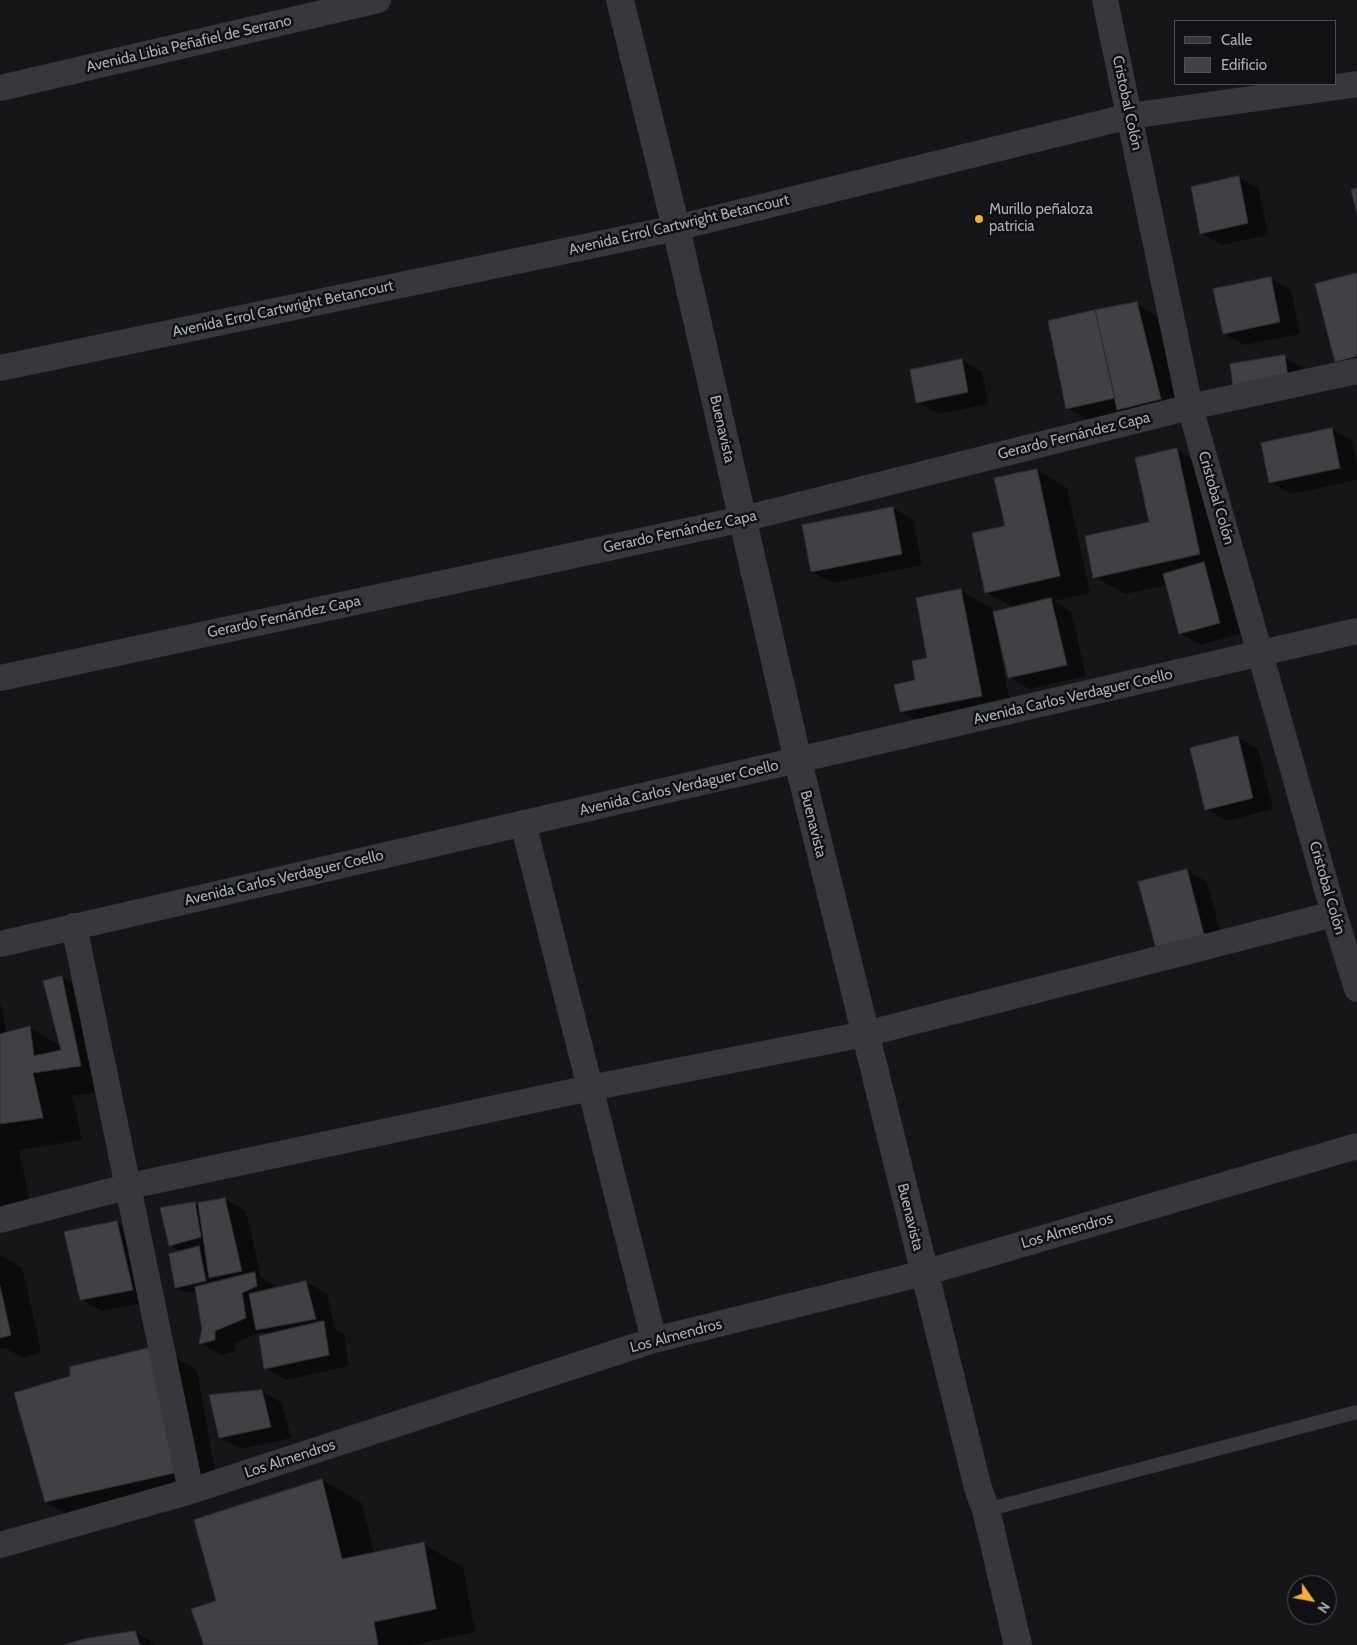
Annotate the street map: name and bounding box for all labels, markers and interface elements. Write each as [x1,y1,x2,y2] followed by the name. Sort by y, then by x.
[85,12,293,76] street label: Avenida Libia Peñafiel de Serrano
[1174,20,1337,85] legend
[1221,31,1252,49] text: Calle
[1108,54,1146,152] street label: Cristobal Colón
[1221,56,1267,74] text: Edificio
[567,191,791,259] street label: Avenida Errol Cartwright Betancourt
[989,201,1093,236] place label: Murillo peñaloza patricia
[973,213,985,225] marker: Murillo peñaloza patricia
[171,277,395,341] street label: Avenida Errol Cartwright Betancourt
[705,393,739,465] street label: Buenavista
[996,408,1152,464] street label: Gerardo Fernández Capa
[1194,449,1238,547] street label: Cristobal Colón
[602,507,758,557] street label: Gerardo Fernández Capa
[206,592,362,642] street label: Gerardo Fernández Capa
[972,665,1174,729] street label: Avenida Carlos Verdaguer Coello
[578,756,780,820] street label: Avenida Carlos Verdaguer Coello
[796,788,830,860] street label: Buenavista
[1305,839,1349,937] street label: Cristobal Colón
[183,846,385,910] street label: Avenida Carlos Verdaguer Coello
[893,1181,927,1253] street label: Buenavista
[1019,1209,1115,1253] street label: Los Almendros
[628,1315,724,1357] street label: Los Almendros
[242,1436,338,1482] street label: Los Almendros
[1287,1575,1337,1625] north arrow
[1313,1599,1334,1617] text: N

